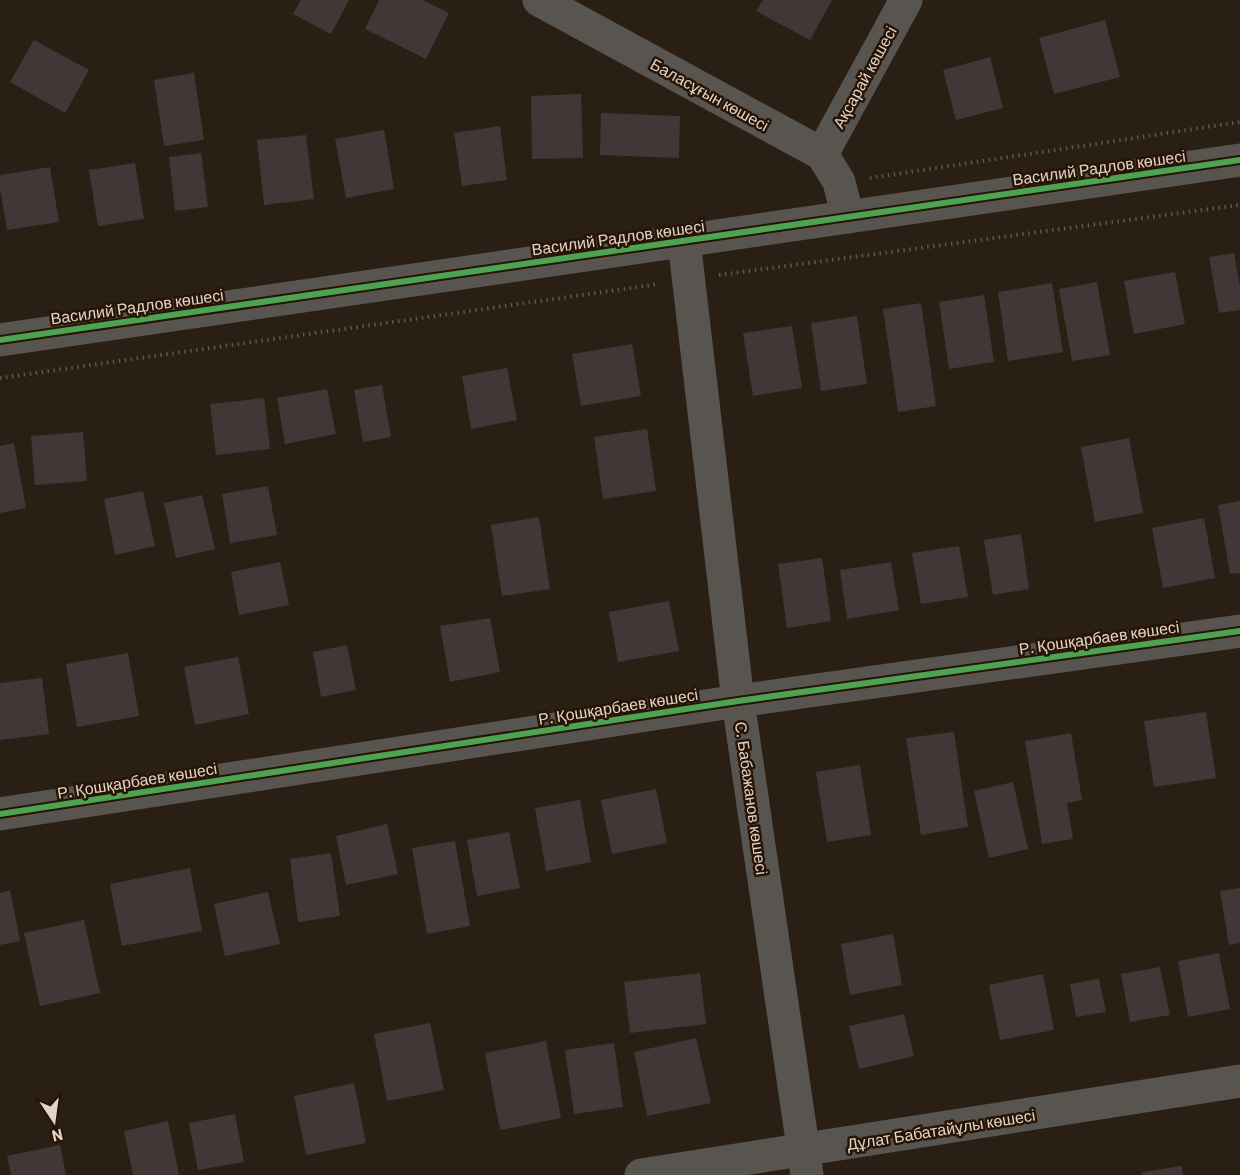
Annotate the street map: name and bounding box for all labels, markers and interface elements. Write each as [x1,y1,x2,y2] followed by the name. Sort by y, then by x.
[828,23,900,131] street label: Ақсарай көшесі
[648,54,772,134] street label: Баласұғын көшесі
[1011,145,1187,189] street label: Василий Радлов көшесі
[530,215,706,259] street label: Василий Радлов көшесі
[49,284,225,328] street label: Василий Радлов көшесі
[1018,616,1180,658] street label: Р. Қошқарбаев көшесі
[537,684,699,728] street label: Р. Қошқарбаев көшесі
[732,720,772,876] street label: С. Бабажанов көшесі
[56,758,218,802] street label: Р. Қошқарбаев көшесі
[24,1091,84,1151] north arrow
[846,1105,1036,1153] street label: Дұлат Бабатайұлы көшесі
[50,1126,65,1147] text: N

